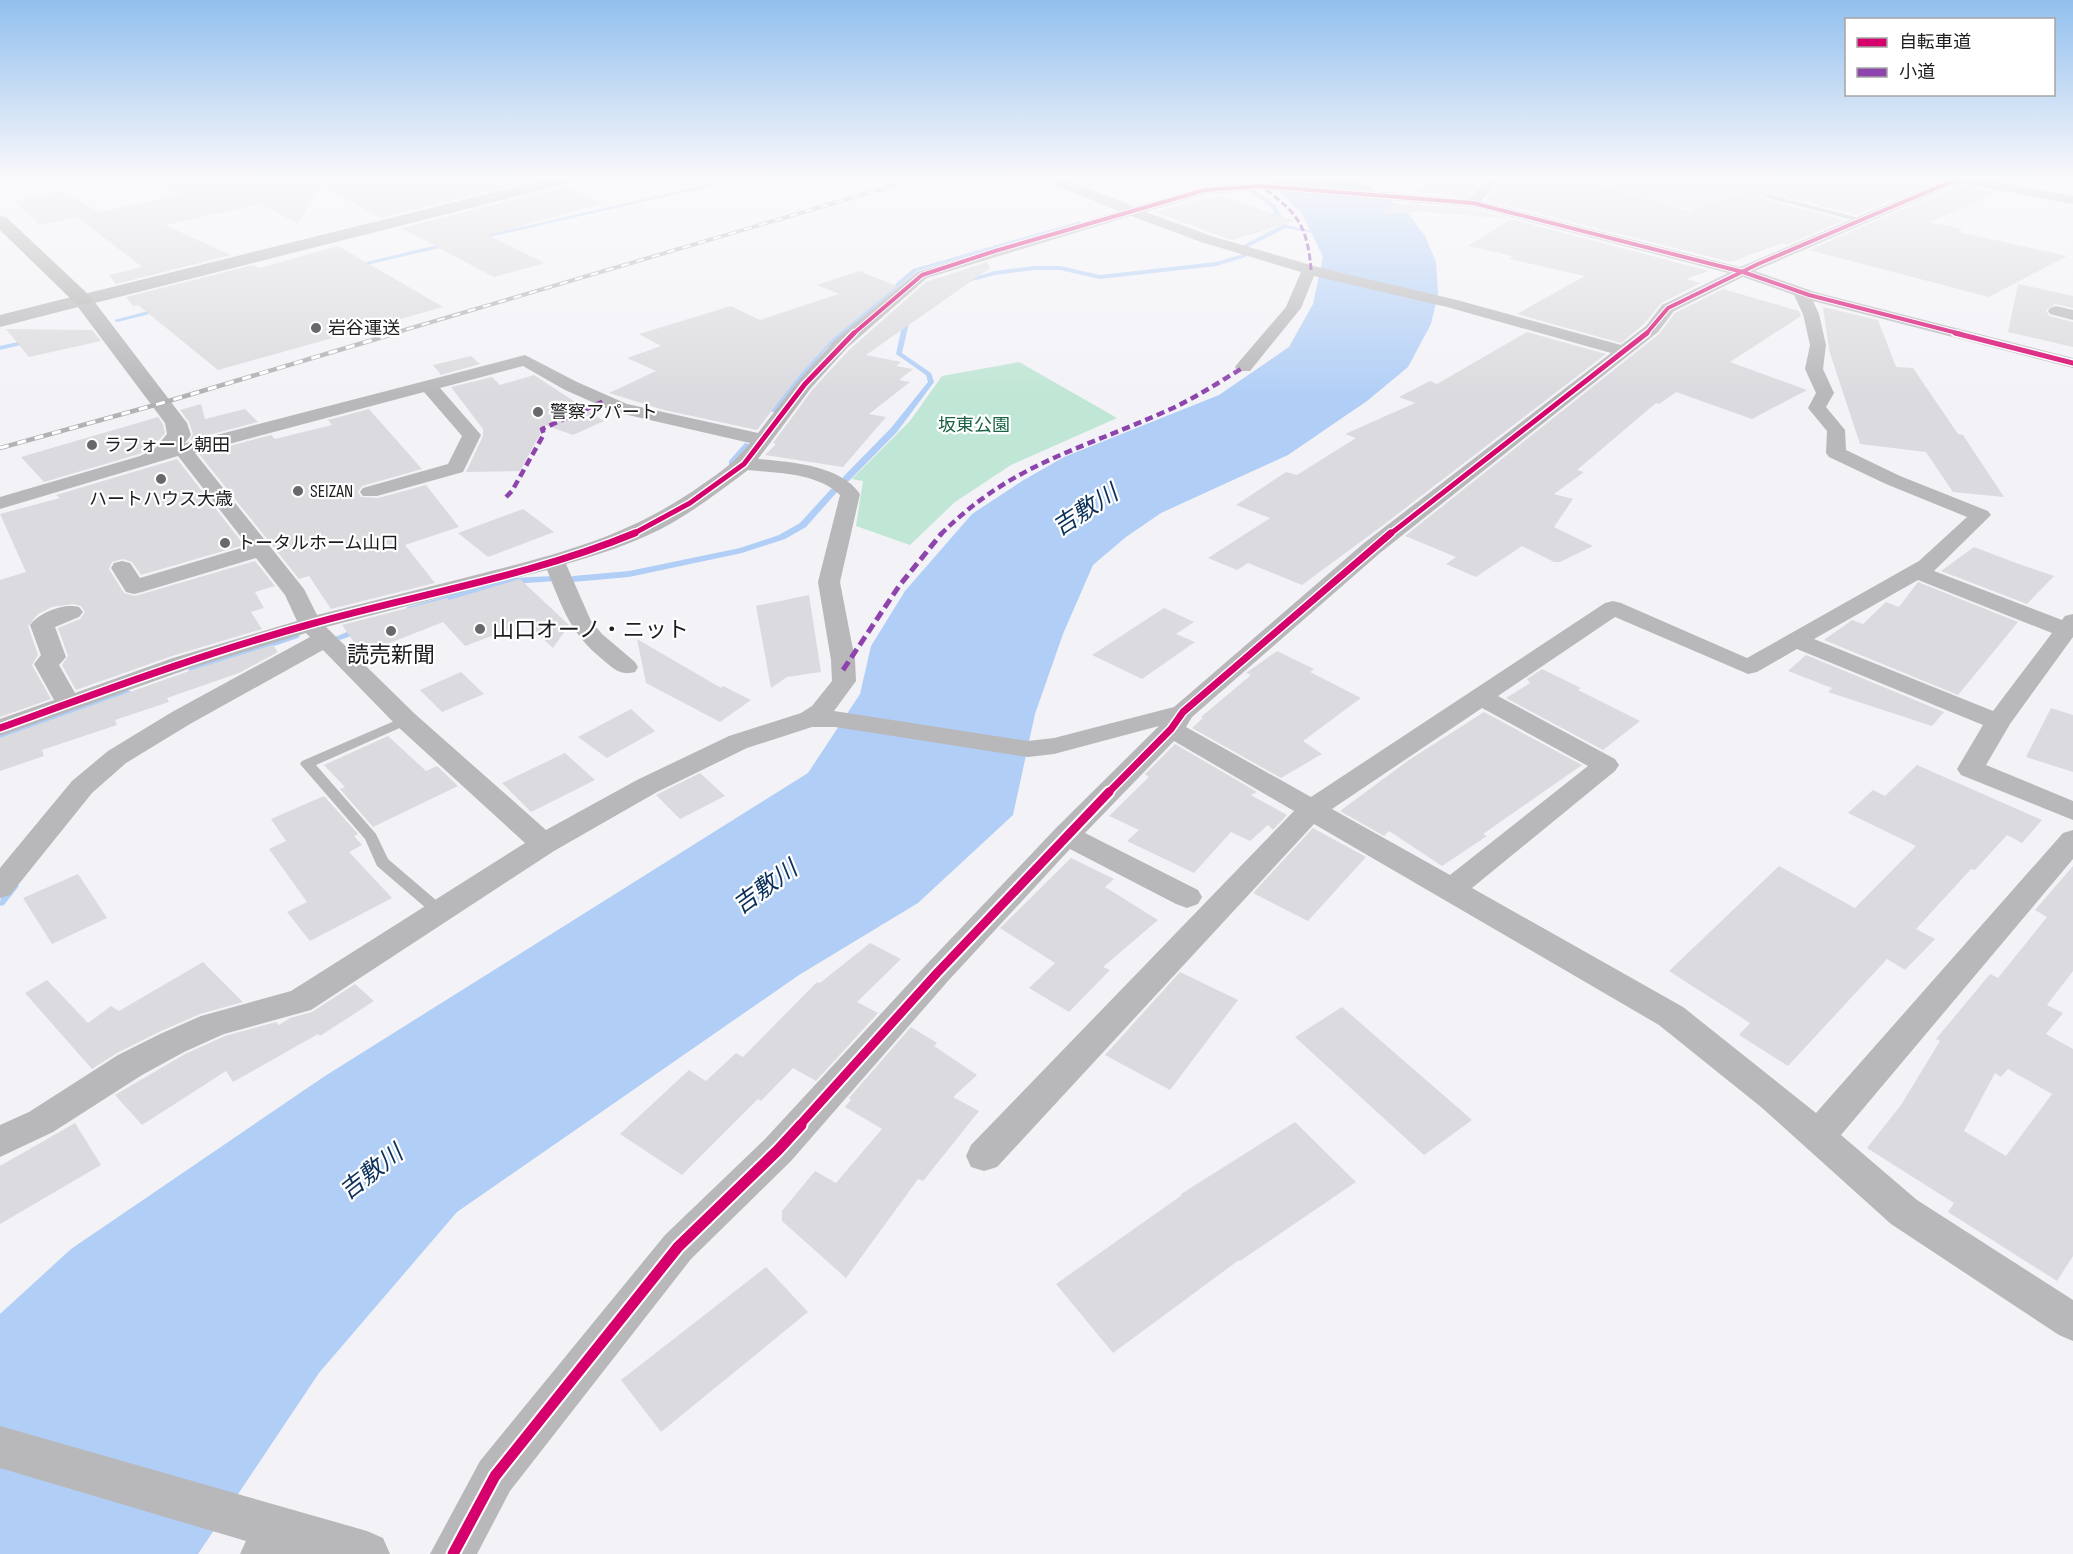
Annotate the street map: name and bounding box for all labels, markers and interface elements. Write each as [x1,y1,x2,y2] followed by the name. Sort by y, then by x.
[1845,18,2055,96] legend
[1899,32,1971,53] text: 自転車道
[1899,62,1935,83] text: 小道
[328,318,400,339] place label: 岩谷運送
[309,321,323,335] marker: 岩谷運送
[550,402,658,423] place label: 警察アパート
[531,405,545,419] marker: 警察アパート
[938,415,1010,436] park label: 坂東公園
[104,435,230,456] place label: ラフォーレ朝田
[85,438,99,452] marker: ラフォーレ朝田
[154,472,168,486] marker: ハートハウス大歳
[1047,477,1126,542] water label: 吉敷川
[310,481,353,502] place label: SEIZAN
[291,484,305,498] marker: SEIZAN
[89,489,233,510] place label: ハートハウス大歳
[237,533,398,554] place label: トータルホーム山口
[218,536,232,550] marker: トータルホーム山口
[492,617,689,644] place label: 山口オーノ・ニット
[473,622,487,636] marker: 山口オーノ・ニット
[384,624,398,638] marker: 読売新聞
[347,642,435,669] place label: 読売新聞
[728,853,805,920] water label: 吉敷川
[334,1137,411,1206] water label: 吉敷川

